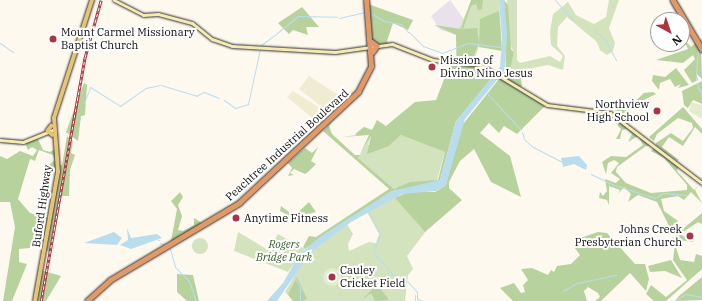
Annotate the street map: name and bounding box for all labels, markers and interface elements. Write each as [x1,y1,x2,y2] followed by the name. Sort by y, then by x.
[650,12,690,52] north arrow
[61,26,195,52] place label: Mount Carmel Missionary Baptist Church
[669,32,685,49] text: N
[48,34,58,44] marker: Mount Carmel Missionary Baptist Church
[440,54,533,80] place label: Mission of Divino Nino Jesus
[427,62,437,72] marker: Mission of Divino Nino Jesus
[223,86,351,204] street label: Peachtree Industrial Boulevard
[587,98,649,124] place label: Northview High School
[652,106,662,116] marker: Northview High School
[30,164,54,248] street label: Buford Highway
[244,211,328,225] place label: Anytime Fitness
[231,213,241,223] marker: Anytime Fitness
[575,223,682,249] place label: Johns Creek Presbyterian Church
[685,231,695,241] marker: Johns Creek Presbyterian Church
[256,238,312,264] park label: Rogers Bridge Park
[340,264,406,290] place label: Cauley Cricket Field
[327,272,337,282] marker: Cauley Cricket Field

